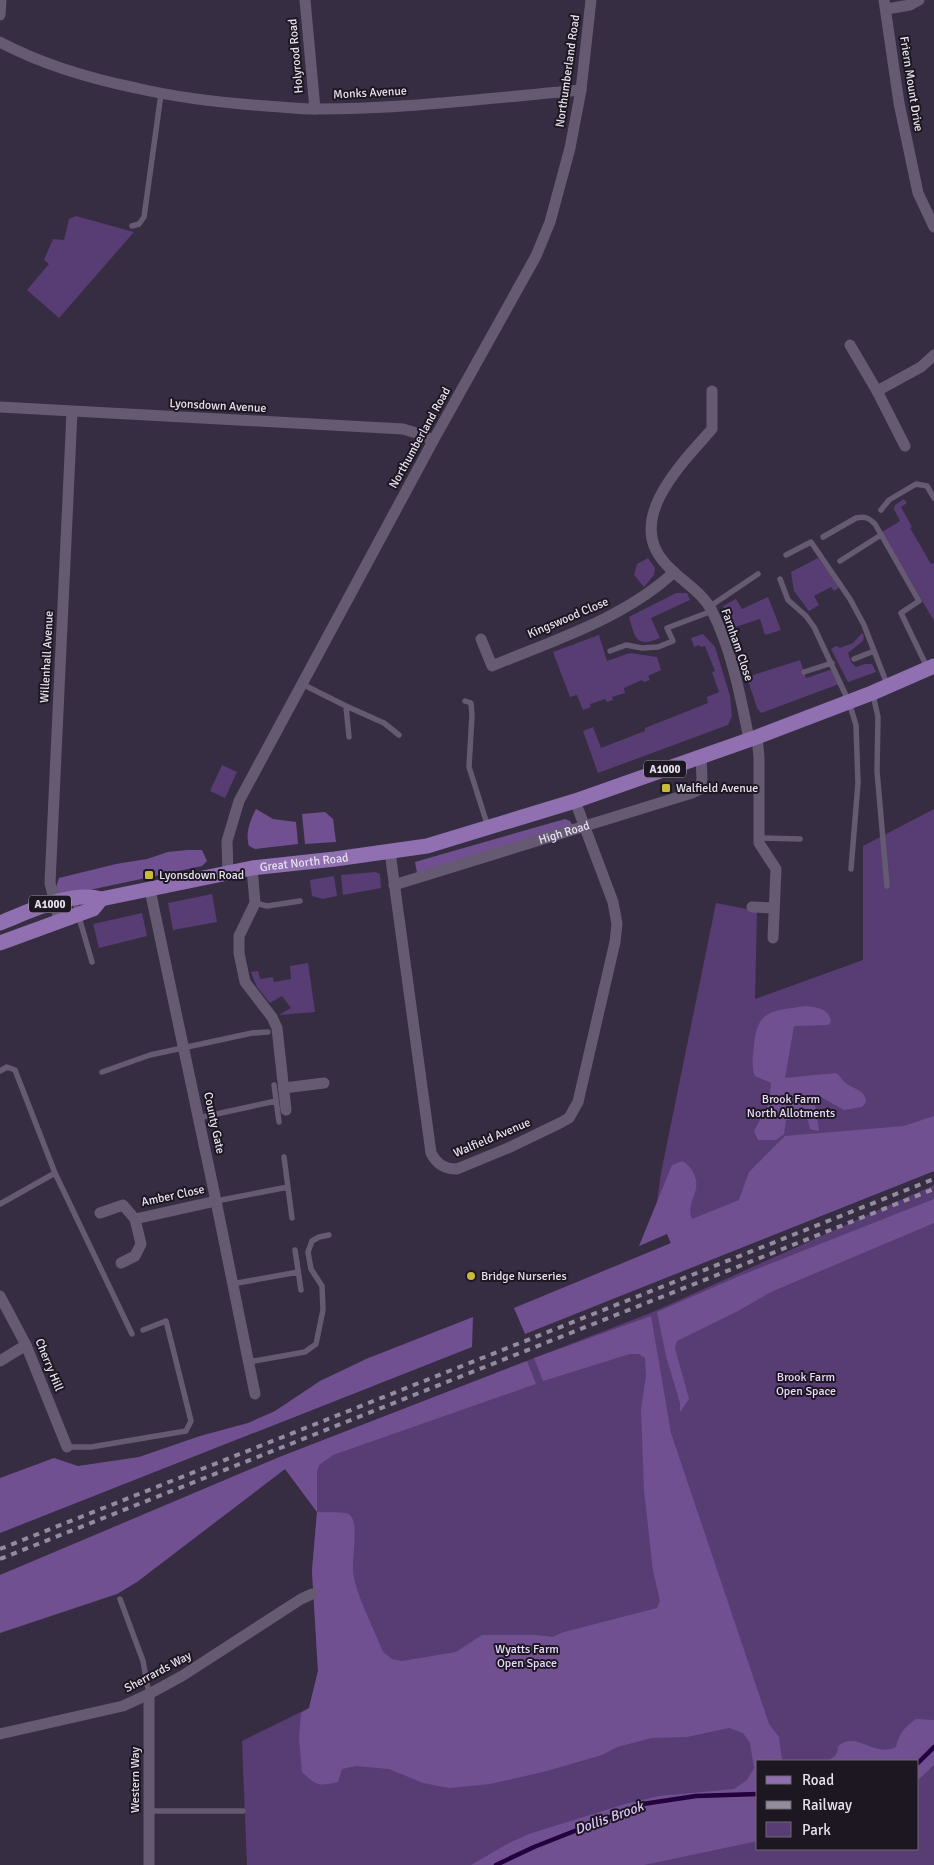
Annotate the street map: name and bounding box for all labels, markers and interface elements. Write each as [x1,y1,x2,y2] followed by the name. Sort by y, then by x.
[553,14,583,128] street label: Northumberland Road
[285,18,307,94] street label: Holyrood Road
[896,35,926,133] street label: Friern Mount Drive
[333,84,407,102] street label: Monks Avenue
[386,385,454,491] street label: Northumberland Road
[169,396,267,416] street label: Lyonsdown Avenue
[525,594,611,642] street label: Kingswood Close
[718,607,756,683] street label: Farnham Close
[37,610,57,704] street label: Willenhall Avenue
[644,761,686,778] road number: A1000
[676,781,758,796] place label: Walfield Avenue
[660,782,672,794] marker: Walfield Avenue
[537,818,591,847] street label: High Road
[259,850,349,875] street label: Great North Road
[159,868,244,883] place label: Lyonsdown Road
[143,869,155,881] marker: Lyonsdown Road
[29,896,71,912] road number: A1000
[200,1091,228,1155] street label: County Gate
[747,1092,835,1121] park label: Brook Farm North Allotments
[451,1115,533,1161] street label: Walfield Avenue
[140,1182,206,1210] street label: Amber Close
[481,1269,567,1284] place label: Bridge Nurseries
[465,1270,477,1282] marker: Bridge Nurseries
[32,1336,67,1394] street label: Cherry Hill
[776,1370,836,1399] park label: Brook Farm Open Space
[495,1642,559,1671] park label: Wyatts Farm Open Space
[122,1648,194,1696] street label: Sherrards Way
[128,1747,143,1813] street label: Western Way
[756,1760,919,1850] legend
[802,1771,834,1789] text: Road
[802,1796,852,1814] text: Railway
[572,1797,648,1838] water label: Dollis Brook
[802,1821,831,1839] text: Park

